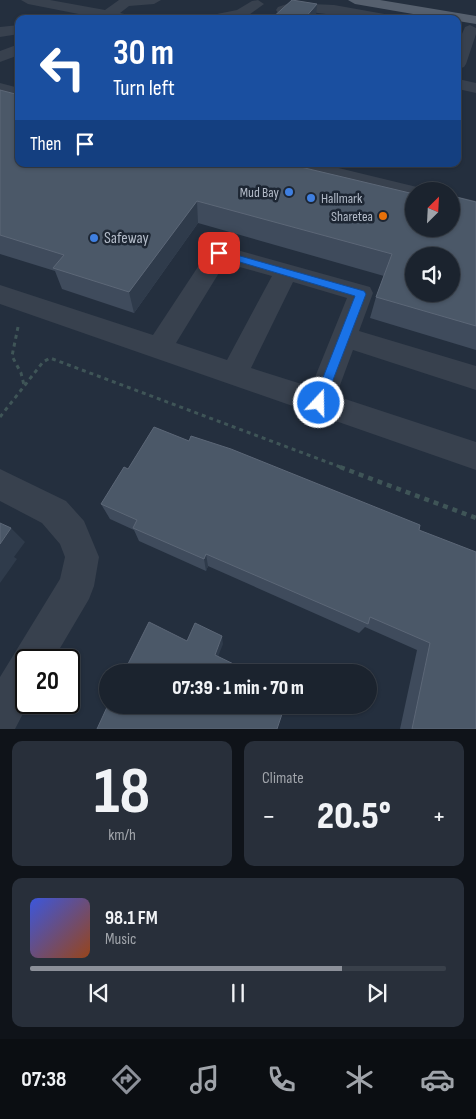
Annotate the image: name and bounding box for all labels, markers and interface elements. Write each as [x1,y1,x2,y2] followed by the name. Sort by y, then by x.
[113,32,174,75] text: 30 m
[30,35,95,100] icon: left
[113,75,175,102] text: Turn left
[71,130,99,158] icon: arrive
[30,133,61,156] text: Then
[405,182,460,238] north arrow
[405,182,460,302] map controls
[240,184,280,201] place label: Mud Bay
[283,186,295,198] marker: Mud Bay
[321,190,363,207] place label: Hallmark
[305,192,317,204] marker: Hallmark
[331,208,373,225] place label: Sharetea
[377,210,389,222] marker: Sharetea
[104,229,149,248] place label: Safeway
[88,232,100,244] marker: Safeway
[198,232,240,274] pin
[205,239,233,267] icon: arrive
[405,247,460,302] button: sound
[292,376,344,428] position arrow
[15,649,80,714] speed limit sign: 20
[172,677,304,700] text: 07:39 · 1 min · 70 m
[94,754,150,832] text: 18
[262,769,304,788] text: Climate
[317,794,391,839] text: 20.5°
[262,800,276,833] text: −
[432,800,446,833] text: +
[108,826,136,845] text: km/h
[105,907,158,930] text: 98.1 FM
[105,930,136,949] text: Music
[85,979,113,1007] icon: previous
[224,979,252,1007] icon: pause
[363,979,391,1007] icon: next
[109,1062,144,1097] icon: directions
[187,1062,222,1097] icon: music
[264,1062,299,1097] icon: phone
[342,1062,377,1097] icon: climate
[420,1062,455,1097] icon: car
[21,1066,66,1093] text: 07:38

